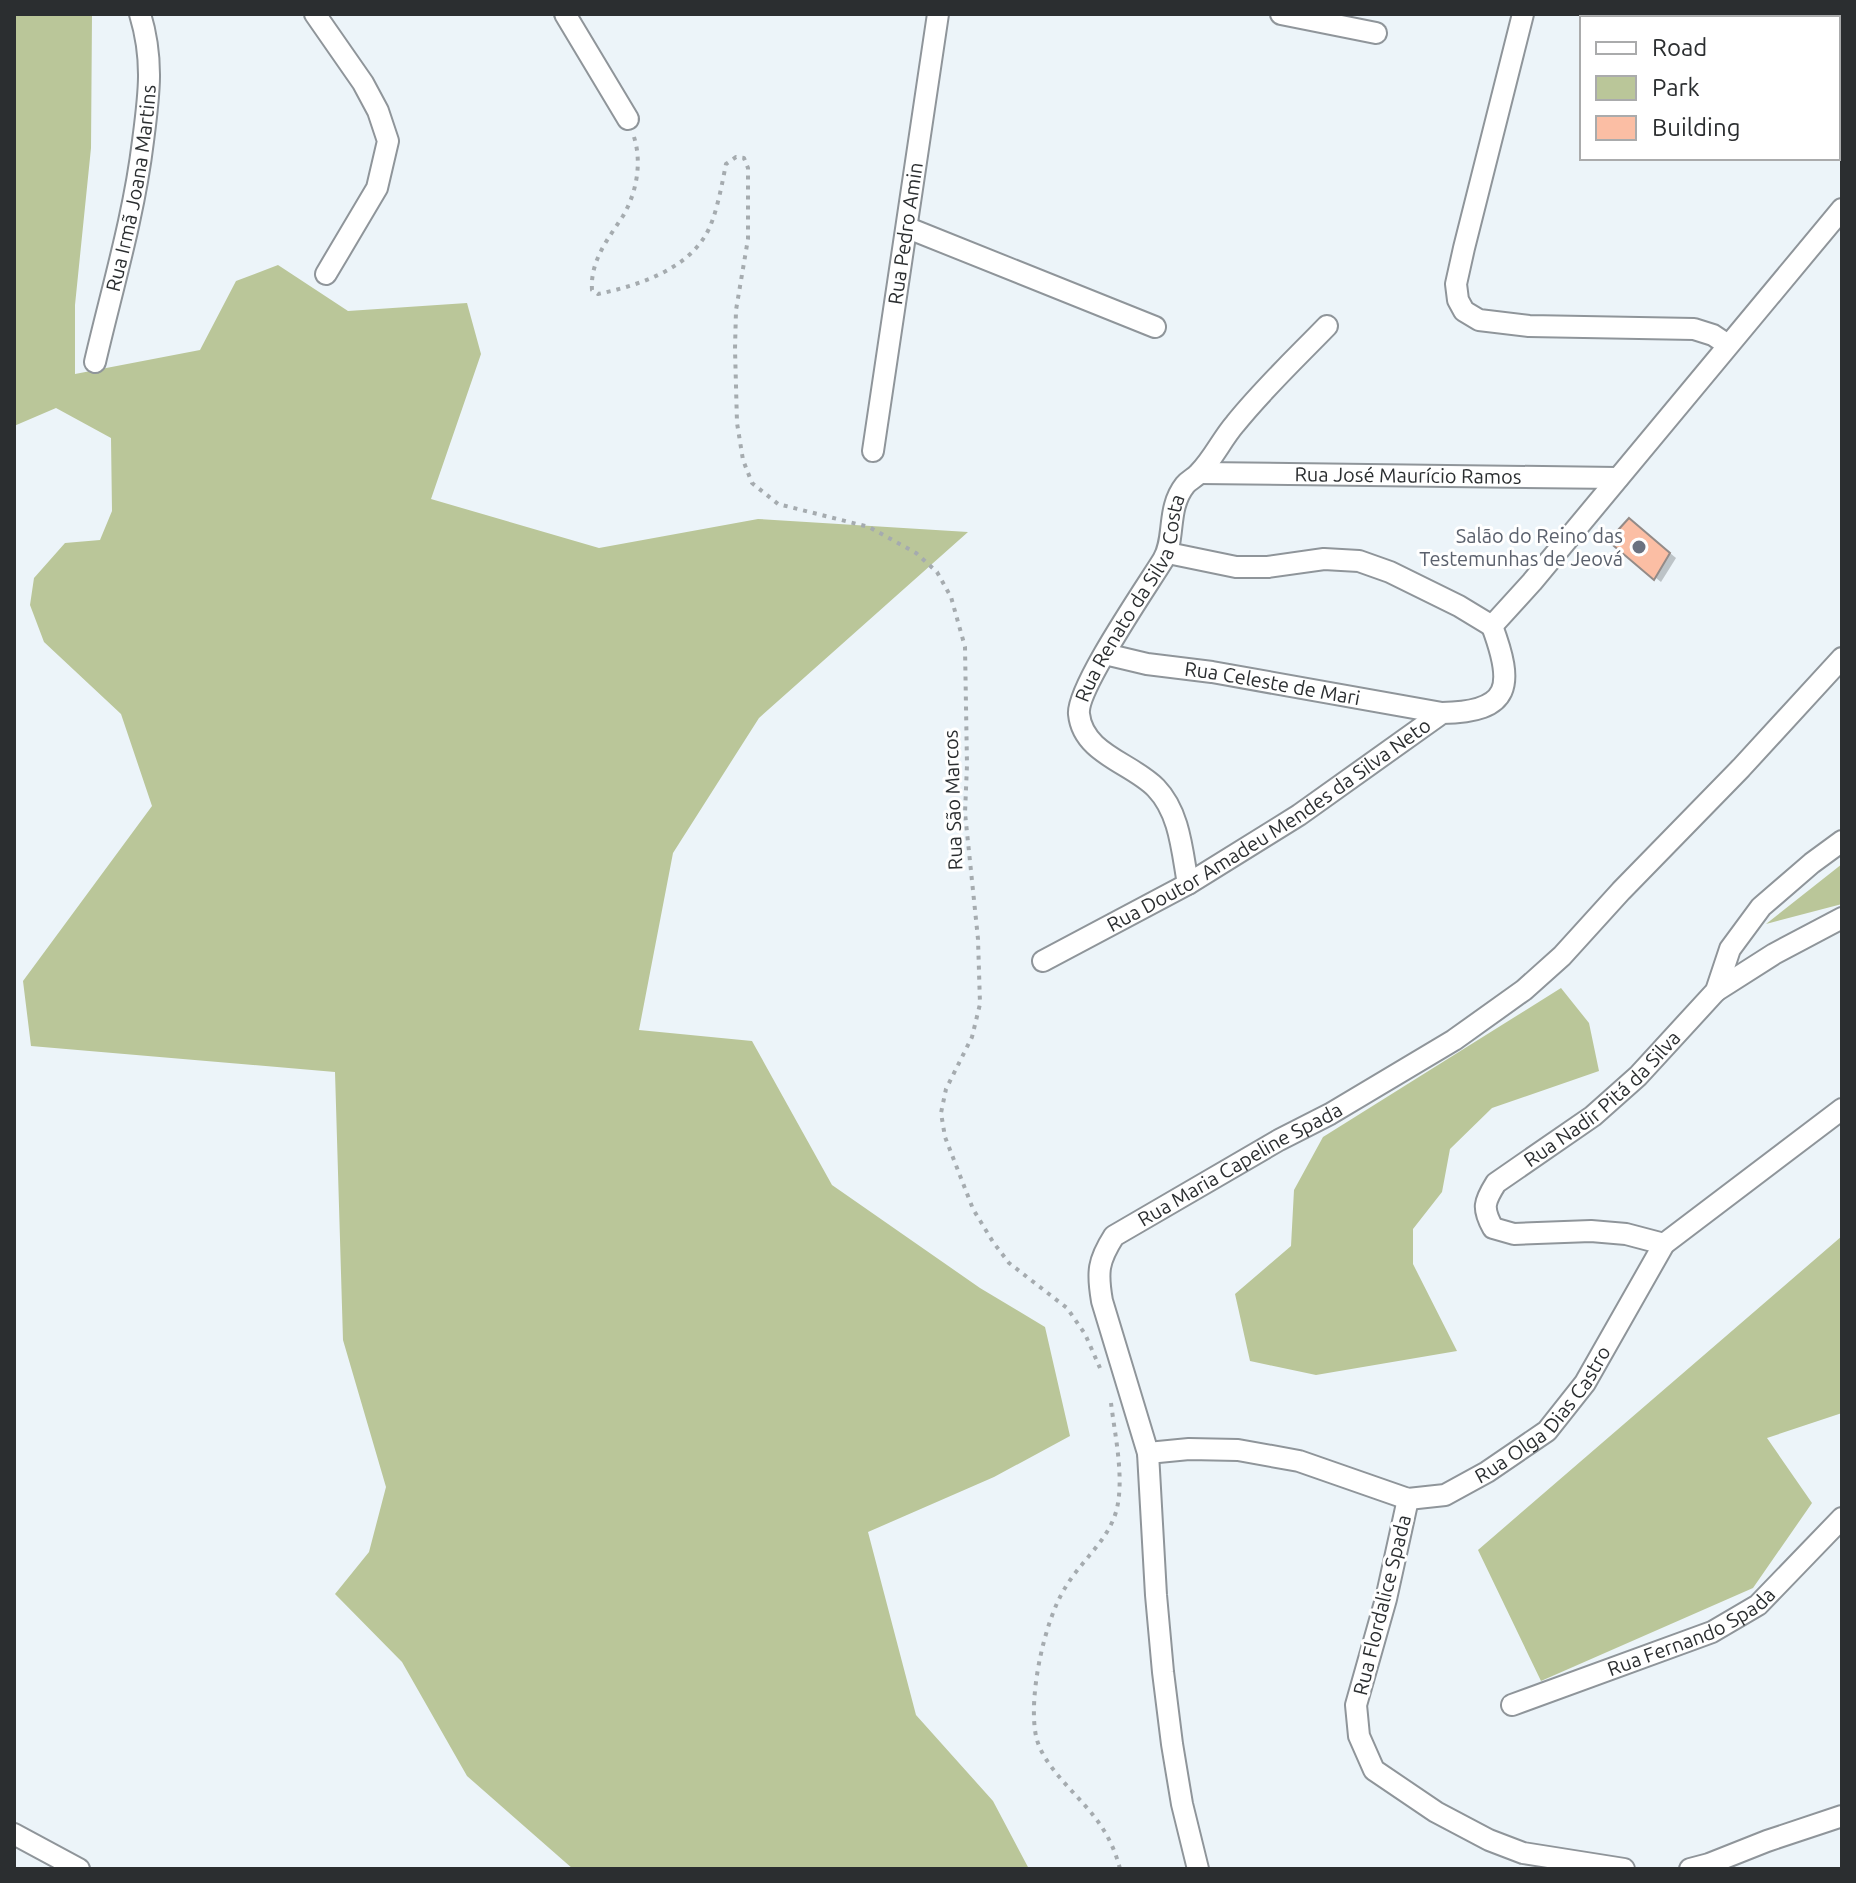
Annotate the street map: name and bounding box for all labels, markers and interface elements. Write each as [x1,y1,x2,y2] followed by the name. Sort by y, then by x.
[1580,16,1840,160] legend
[1652,34,1707,61] text: Road
[1652,74,1700,101] text: Park
[101,84,160,294] street label: Rua Irmã Joana Martins
[1652,114,1740,141] text: Building
[883,161,927,306] street label: Rua Pedro Amin
[1294,462,1522,488] street label: Rua José Maurício Ramos
[1070,491,1189,705] street label: Rua Renato da Silva Costa
[1419,524,1623,570] place label: Salão do Reino das Testemunhas de Jeová
[1630,538,1648,556] marker: Salão do Reino das Testemunhas de Jeová
[1183,657,1362,709] street label: Rua Celeste de Mari
[1103,713,1435,936] street label: Rua Doutor Amadeu Mendes da Silva Neto
[939,729,966,871] street label: Rua São Marcos
[1519,1026,1685,1171] street label: Rua Nadir Pitá da Silva
[1134,1097,1346,1231] street label: Rua Maria Capeline Spada
[1471,1342,1615,1487] street label: Rua Olga Dias Castro
[1348,1512,1415,1697] street label: Rua Flordalice Spada
[1604,1583,1779,1680] street label: Rua Fernando Spada

